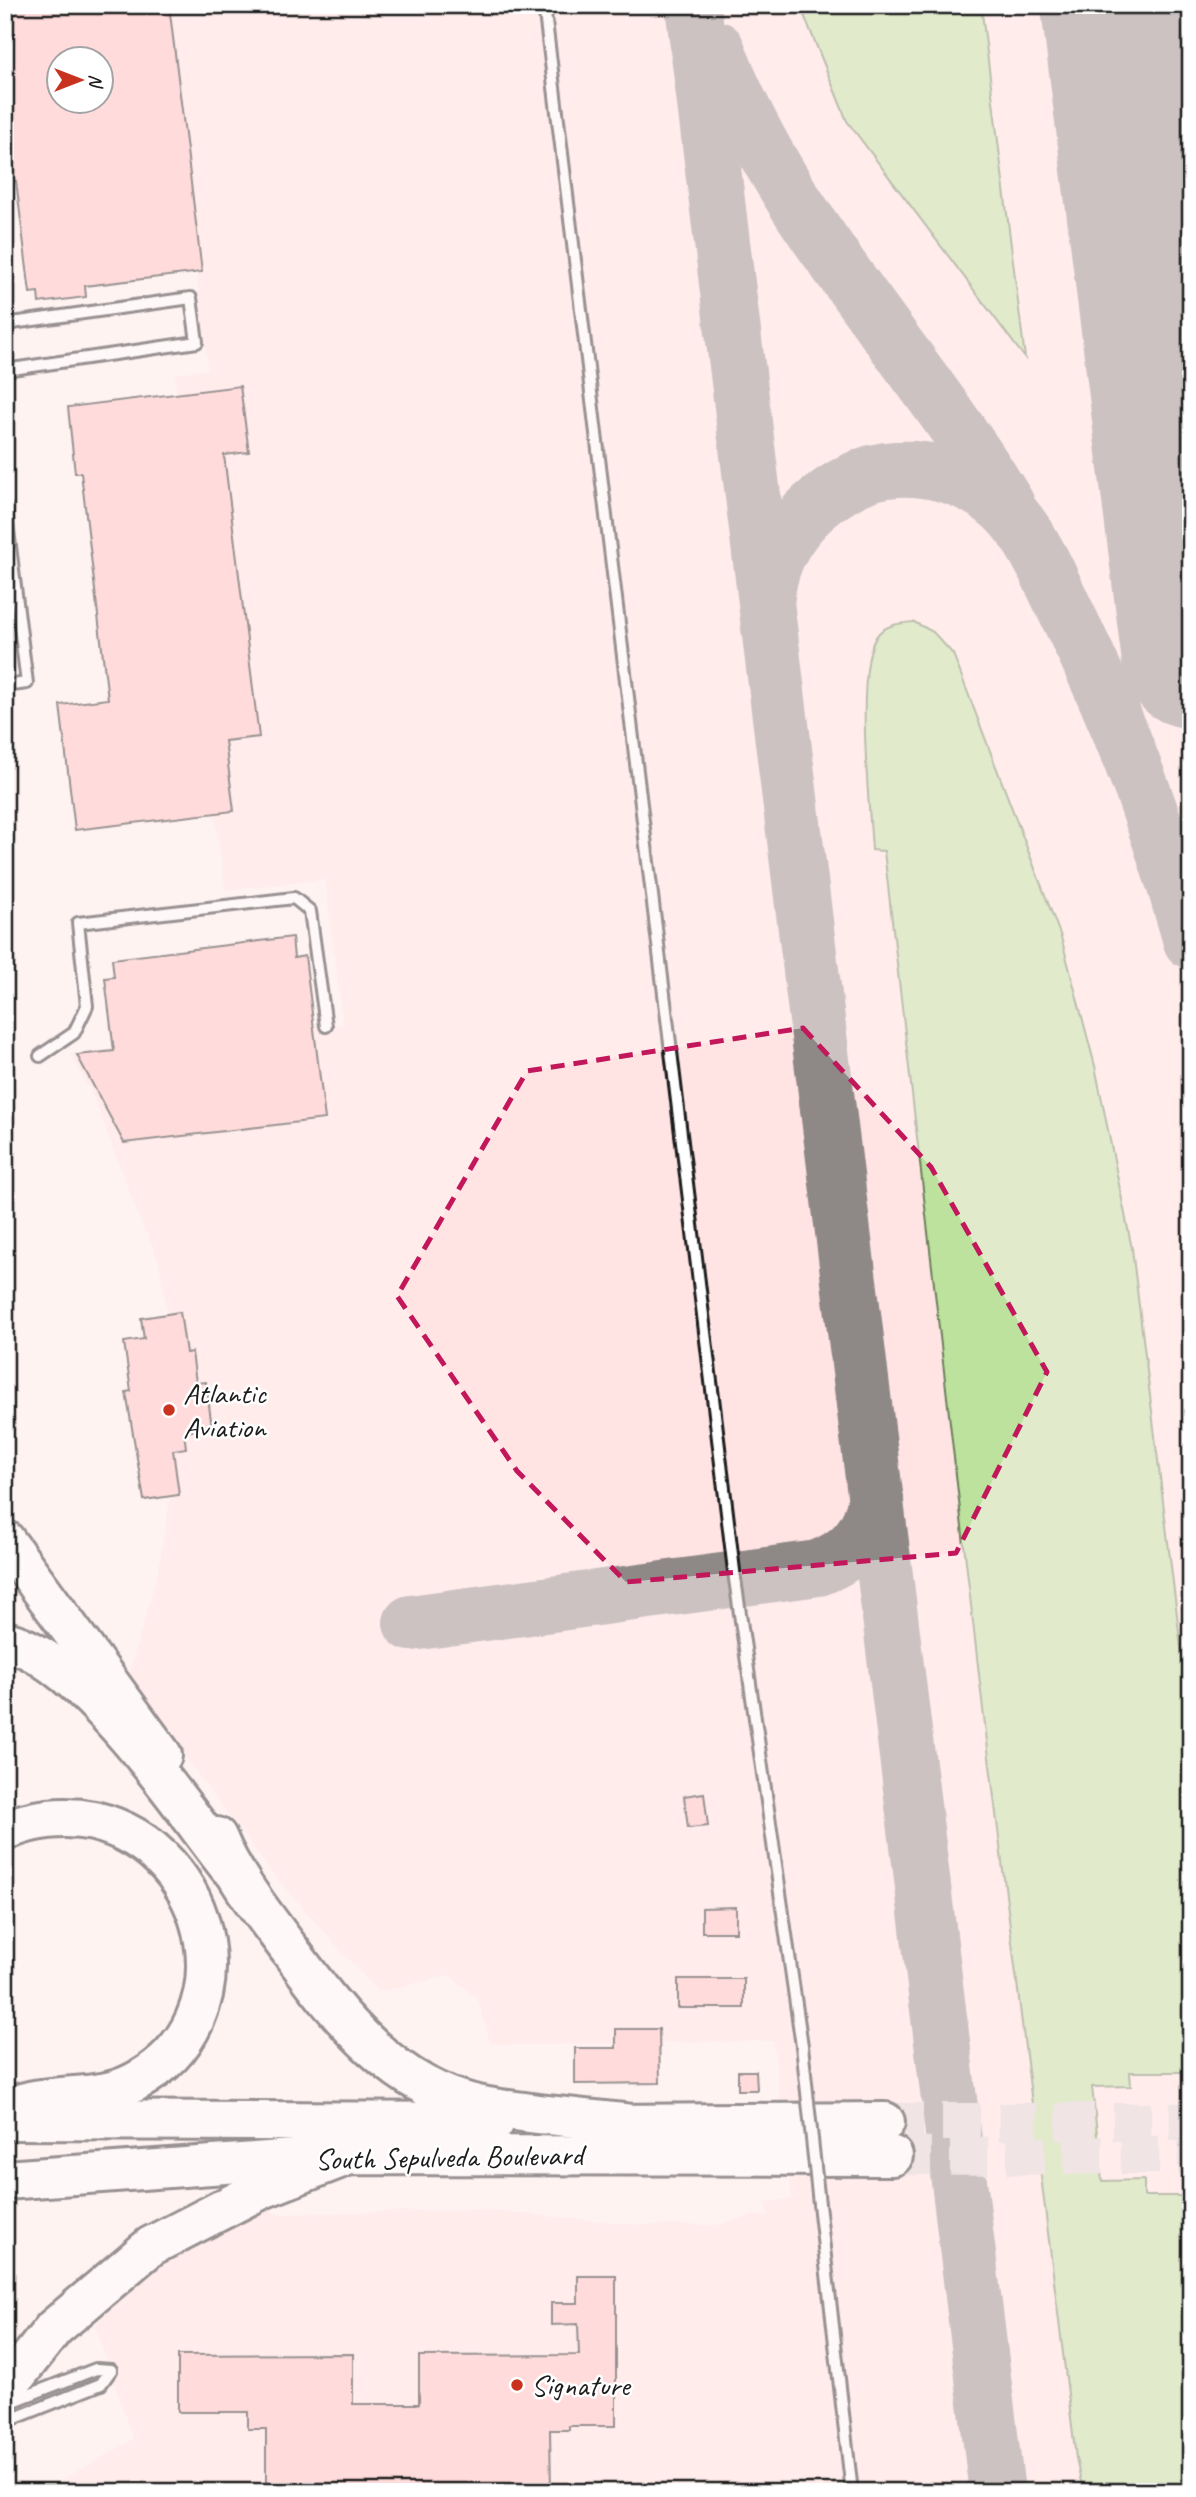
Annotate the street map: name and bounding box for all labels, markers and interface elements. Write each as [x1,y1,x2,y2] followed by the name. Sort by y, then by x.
[46,46,116,116] north arrow
[84,74,108,89] text: N
[183,1374,267,1446] place label: Atlantic Aviation
[161,1402,177,1418] marker: Atlantic Aviation
[315,2136,587,2178] street label: South Sepulveda Boulevard
[531,2366,632,2404] place label: Signature
[509,2377,525,2393] marker: Signature

